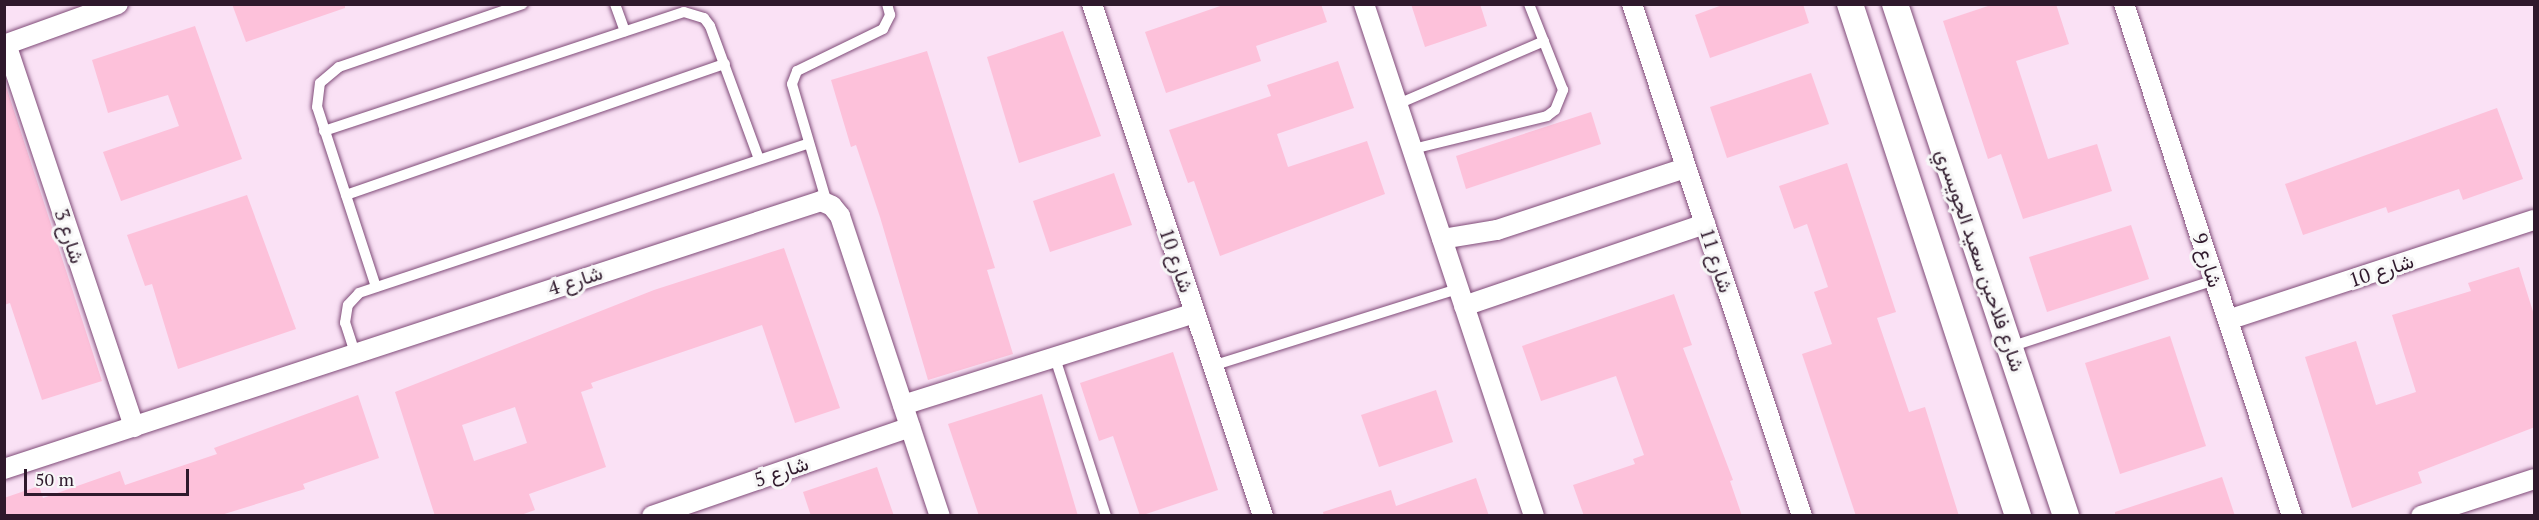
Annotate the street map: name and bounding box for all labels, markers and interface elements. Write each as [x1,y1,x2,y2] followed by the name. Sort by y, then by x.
[1932,146,2030,374] street label: شارع فلاحبن سعيد الجويسري
[50,206,90,266] street label: شارع 3
[1155,225,1199,295] street label: شارع 10
[1695,225,1739,295] street label: شارع 11
[2188,230,2228,290] street label: شارع 9
[2346,248,2416,292] street label: شارع 10
[545,260,605,300] street label: شارع 4
[751,451,811,491] street label: شارع 5
[27,457,192,495] scale bar
[35,467,74,491] text: 50 m

